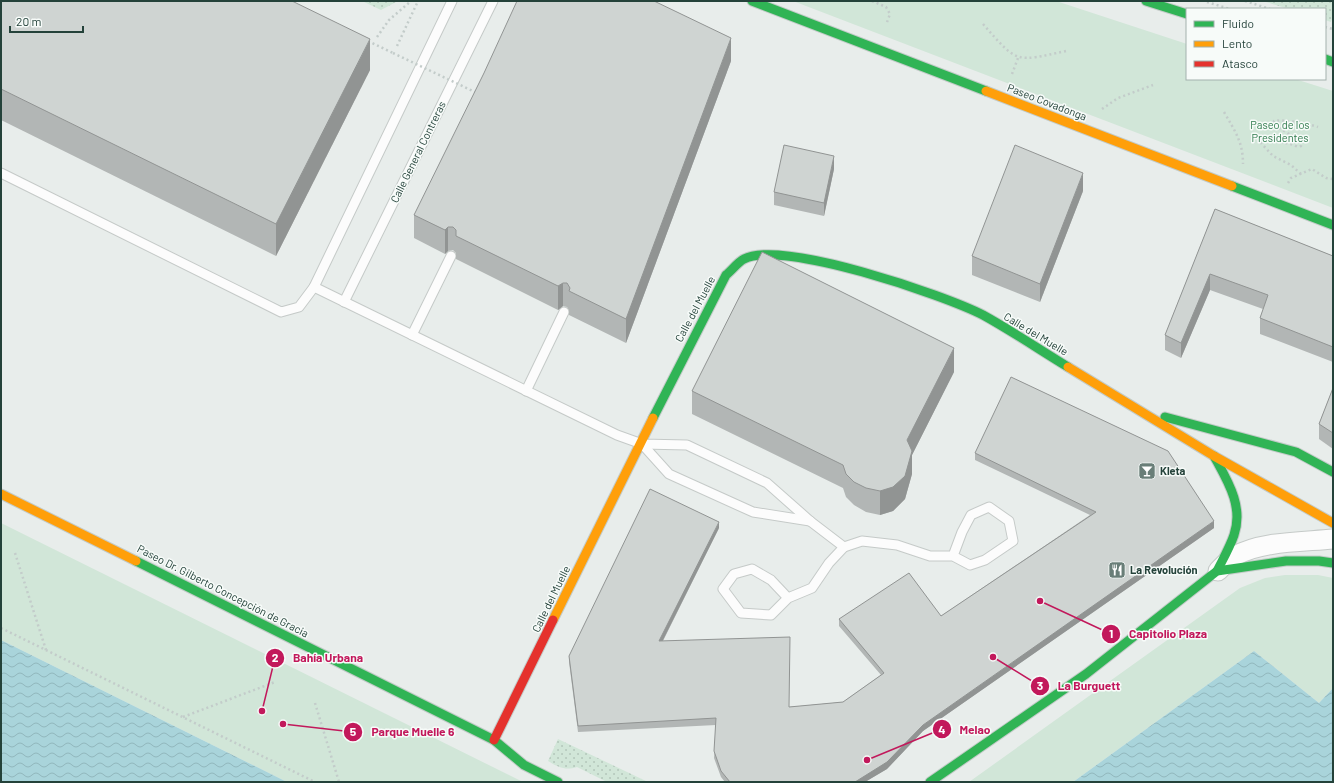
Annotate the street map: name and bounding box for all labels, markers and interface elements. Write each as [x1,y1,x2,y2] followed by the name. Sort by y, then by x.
[10,8,83,34] scale bar
[1186,8,1326,80] legend
[16,14,42,28] text: 20 m
[1222,16,1254,30] text: Fluido
[1222,36,1252,50] text: Lento
[1222,56,1258,70] text: Atasco
[1006,80,1089,123] street label: Paseo Covadonga
[387,99,448,205] street label: Calle General Contreras
[1250,118,1310,144] park label: Paseo de los Presidentes
[672,274,717,344] street label: Calle del Muelle
[1002,309,1071,358] street label: Calle del Muelle
[1137,461,1157,481] bar icon: Kleta
[1160,464,1186,477] place label: Kleta
[135,542,311,640] street label: Paseo Dr. Gilberto Concepción de Gracia
[1107,560,1127,580] restaurant icon: La Revolución
[529,563,572,634] street label: Calle del Muelle
[1130,563,1198,576] place label: La Revolución
[1101,622,1215,646] callout: Capitolio Plaza
[1109,626,1113,640] text: 1
[1129,626,1207,640] text: Capitolio Plaza
[265,646,371,670] callout: Bahía Urbana
[272,650,279,664] text: 2
[293,650,363,664] text: Bahía Urbana
[1030,674,1129,698] callout: La Burguett
[1037,678,1043,692] text: 3
[1058,678,1121,692] text: La Burguett
[932,717,999,741] callout: Melao
[343,720,462,744] callout: Parque Muelle 6
[938,722,946,736] text: 4
[959,722,991,736] text: Melao
[350,724,357,738] text: 5
[372,724,455,738] text: Parque Muelle 6

